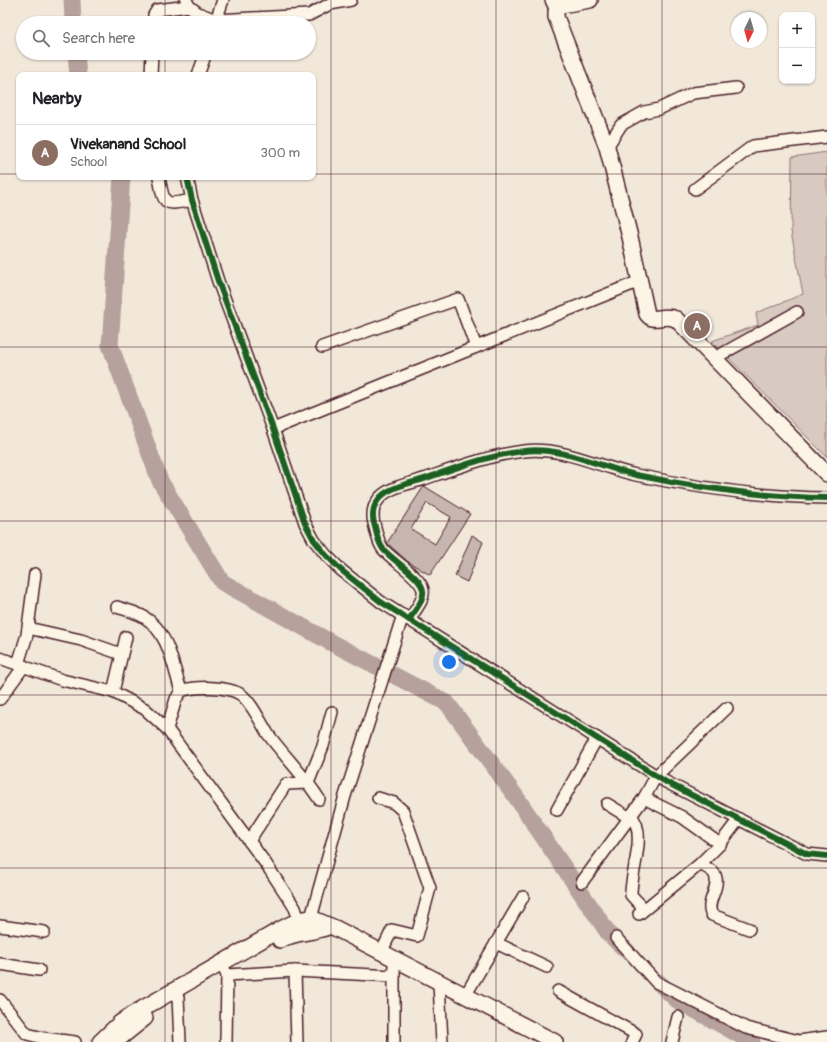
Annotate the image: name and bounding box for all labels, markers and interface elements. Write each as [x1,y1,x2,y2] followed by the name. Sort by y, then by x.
[731,12,767,48] north arrow
[779,12,815,84] map controls
[779,12,815,48] button: +
[16,16,316,60] search box
[30,27,52,49] icon: search
[62,29,135,48] text: Search here
[779,48,815,84] button: −
[32,88,81,109] text: Nearby
[70,135,186,154] text: Vivekanand School
[41,145,49,161] text: A
[261,145,300,161] text: 300 m
[70,154,107,170] text: School
[684,311,710,341] pin: A
[439,652,459,672] your location

